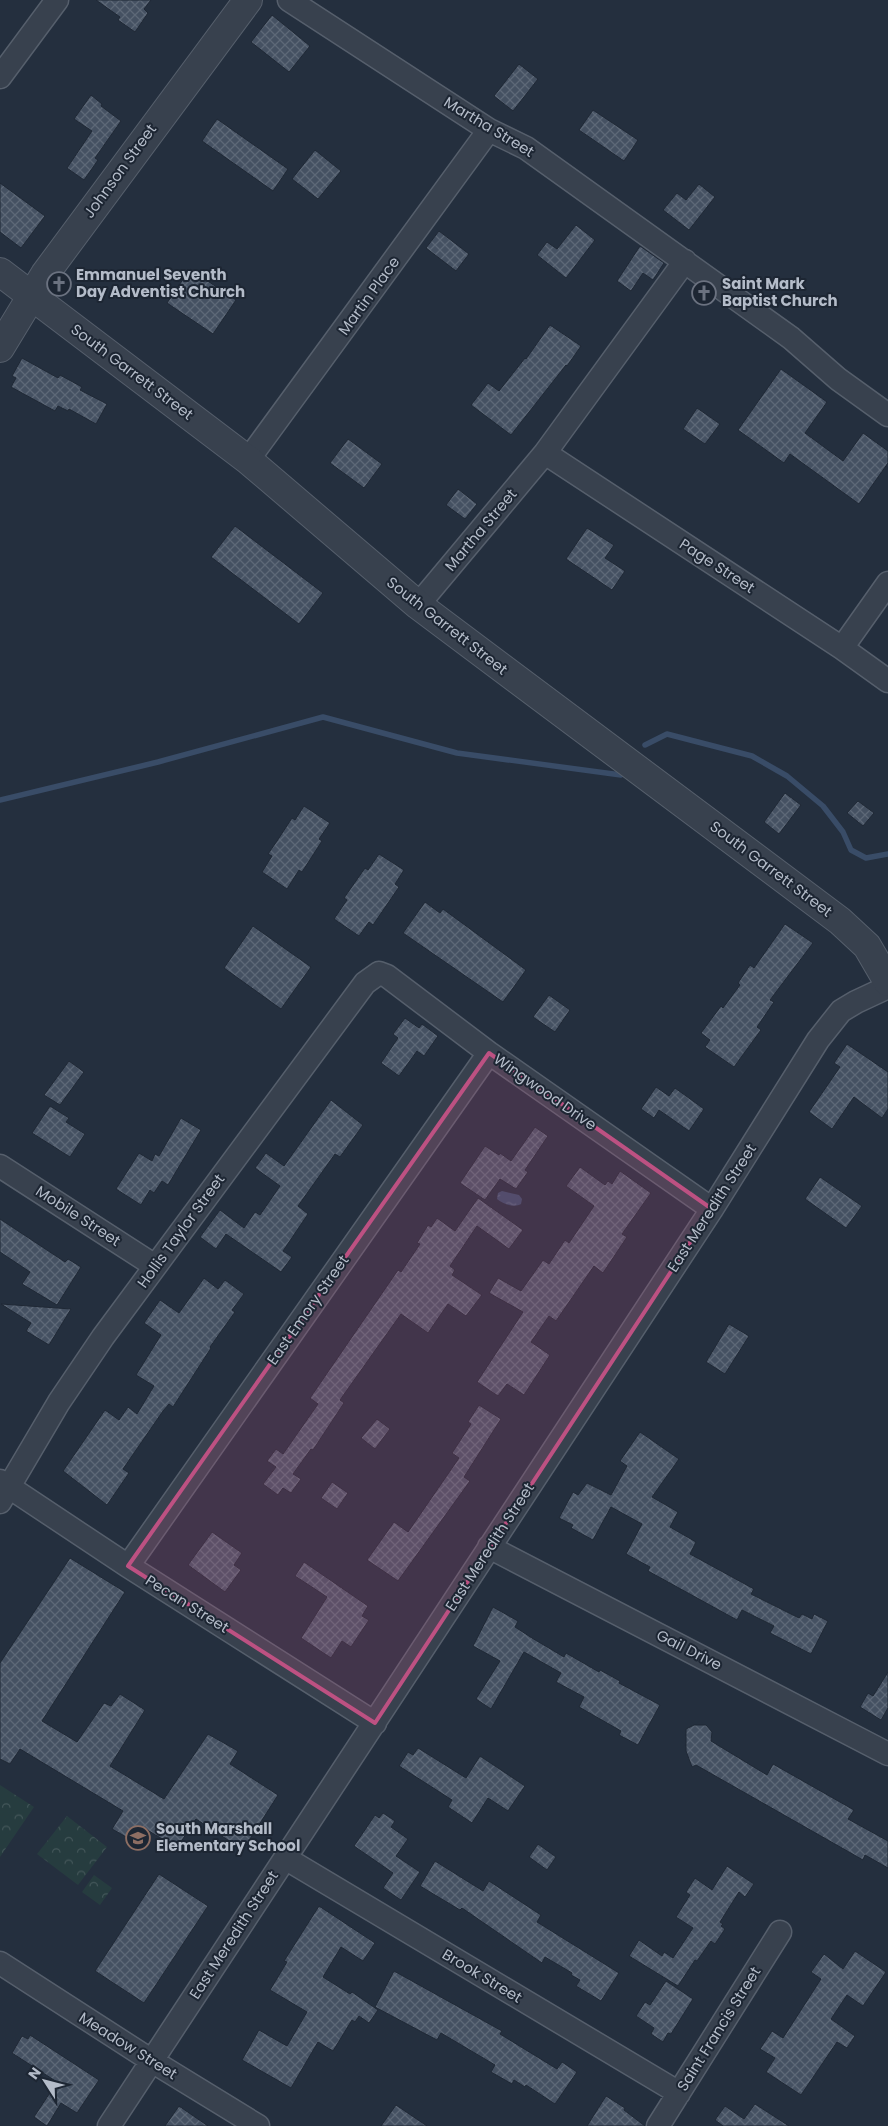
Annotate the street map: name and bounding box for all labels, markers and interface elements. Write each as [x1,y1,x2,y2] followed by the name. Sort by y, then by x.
[440,91,538,162] street label: Martha Street
[78,119,161,222] street label: Johnson Street
[333,252,404,339] street label: Martin Place
[76,264,245,302] place label: Emmanuel Seventh Day Adventist Church
[46,271,72,297] church icon: Emmanuel Seventh Day Adventist Church
[722,273,838,311] place label: Saint Mark Baptist Church
[691,280,717,306] church icon: Saint Mark Baptist Church
[67,319,198,425] street label: South Garrett Street
[440,484,521,575] street label: Martha Street
[675,533,759,598] street label: Page Street
[382,572,512,680] street label: South Garrett Street
[706,816,837,922] street label: South Garrett Street
[490,1048,601,1135] street label: Wingwood Drive
[662,1140,761,1276] street label: East Meredith Street
[132,1169,229,1292] street label: Hollis Taylor Street
[32,1180,125,1251] street label: Mobile Street
[262,1251,353,1369] street label: East Emory Street
[440,1479,539,1615] street label: East Meredith Street
[142,1570,233,1638] street label: Pecan Street
[653,1624,726,1675] street label: Gail Drive
[156,1818,300,1856] place label: South Marshall Elementary School
[125,1825,151,1851] school or university icon: South Marshall Elementary School
[184,1867,283,2003] street label: East Meredith Street
[438,1943,526,2008] street label: Brook Street
[672,1962,765,2095] street label: Saint Francis Street
[75,2007,181,2084] street label: Meadow Street
[20,2056,70,2106] north arrow
[23,2063,46,2083] text: N

